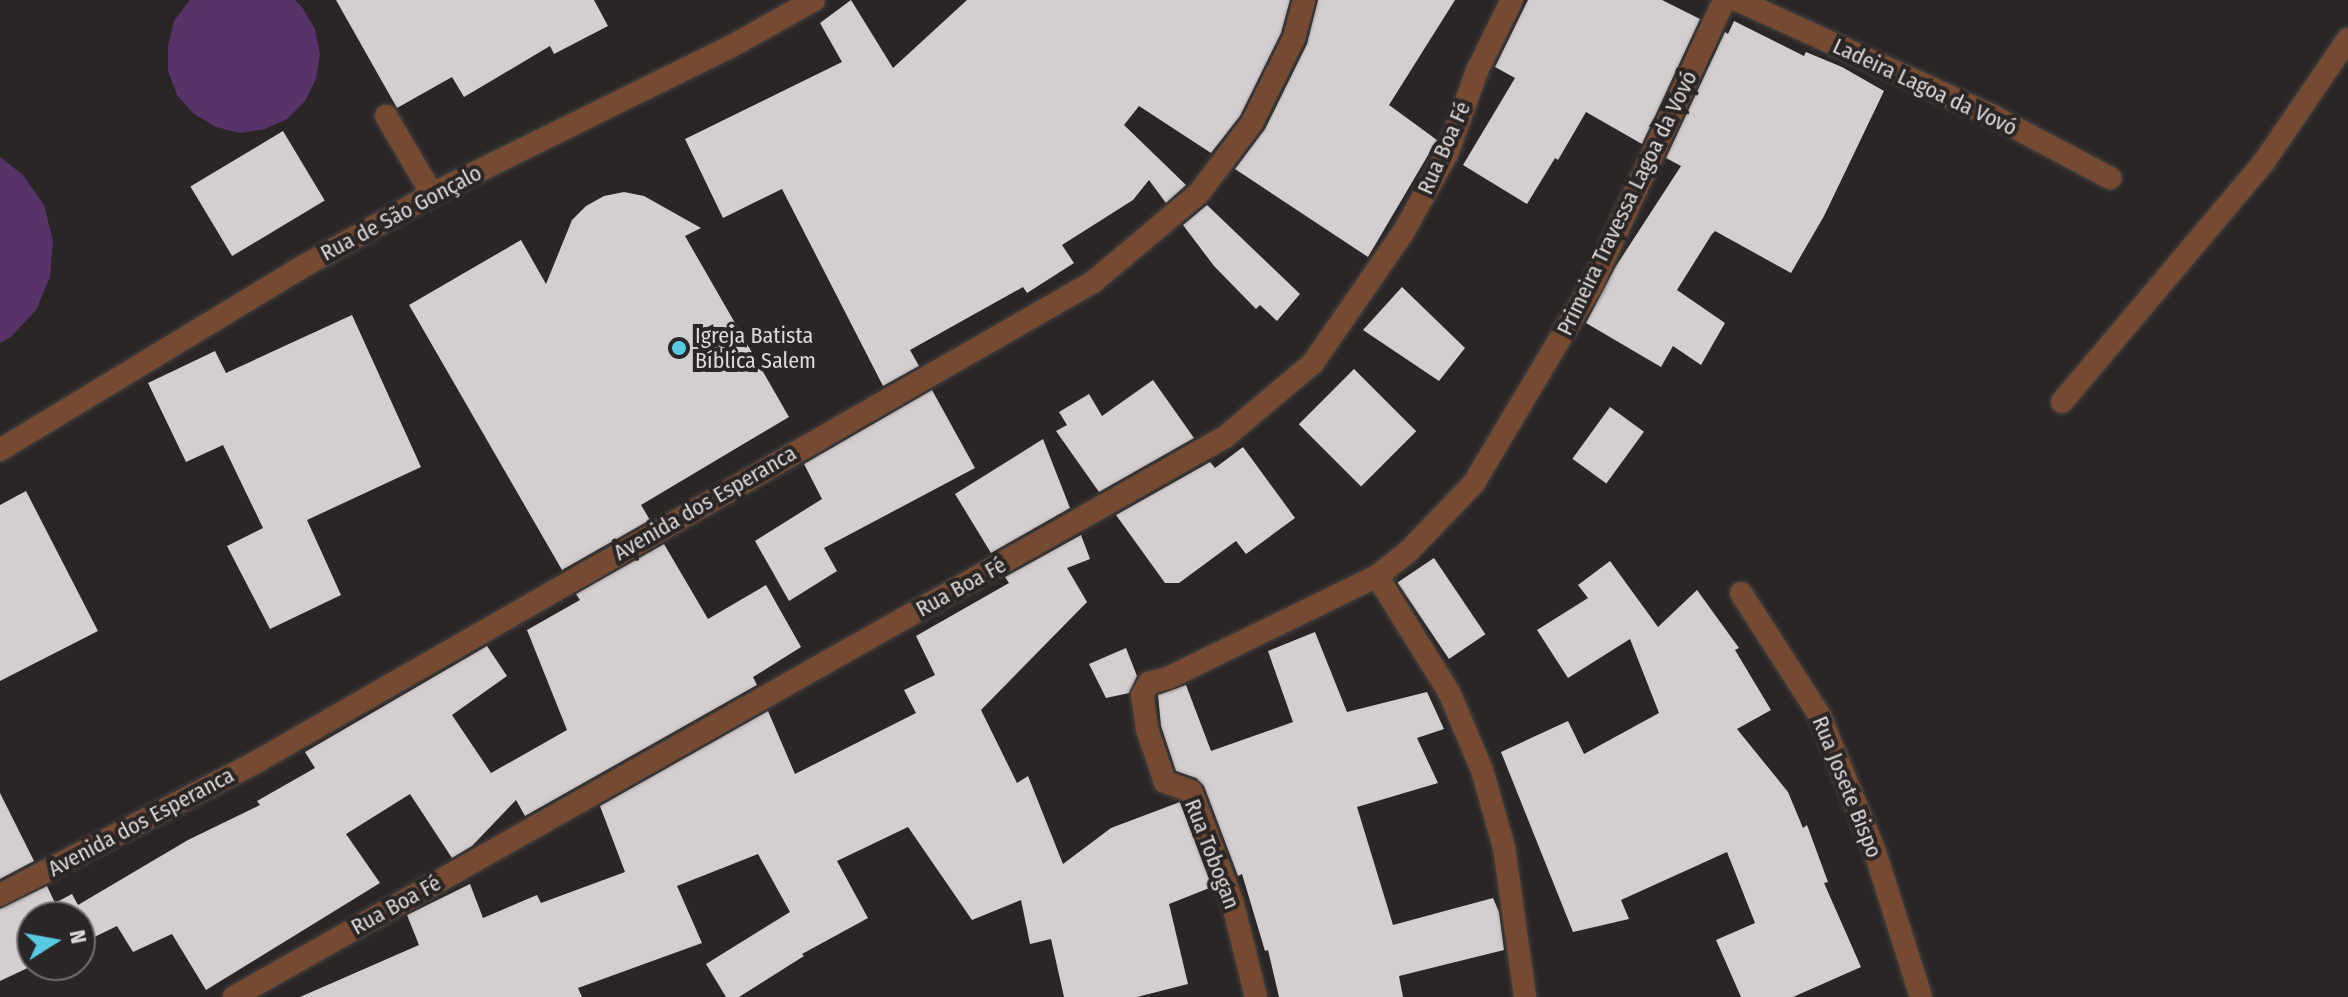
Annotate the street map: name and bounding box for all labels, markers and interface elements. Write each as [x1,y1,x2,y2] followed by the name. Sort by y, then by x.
[1829,33,2021,141] street label: Ladeira Lagoa da Vovó
[1551,66,1703,340] street label: Primeira Travessa Lagoa da Vovó
[1412,98,1476,198] street label: Rua Boa Fé
[316,159,486,267] street label: Rua de São Gonçalo
[695,322,816,374] place label: Igreja Batista Bíblica Salem
[670,339,688,357] marker: Igreja Batista Bíblica Salem
[609,440,801,566] street label: Avenida dos Esperanca
[912,552,1010,622] street label: Rua Boa Fé
[1807,712,1887,862] street label: Rua Josete Bispo
[44,762,238,882] street label: Avenida dos Esperanca
[1179,795,1245,913] street label: Rua Tobogan
[347,870,445,940] street label: Rua Boa Fé
[16,901,96,981] north arrow
[64,928,93,946] text: N

